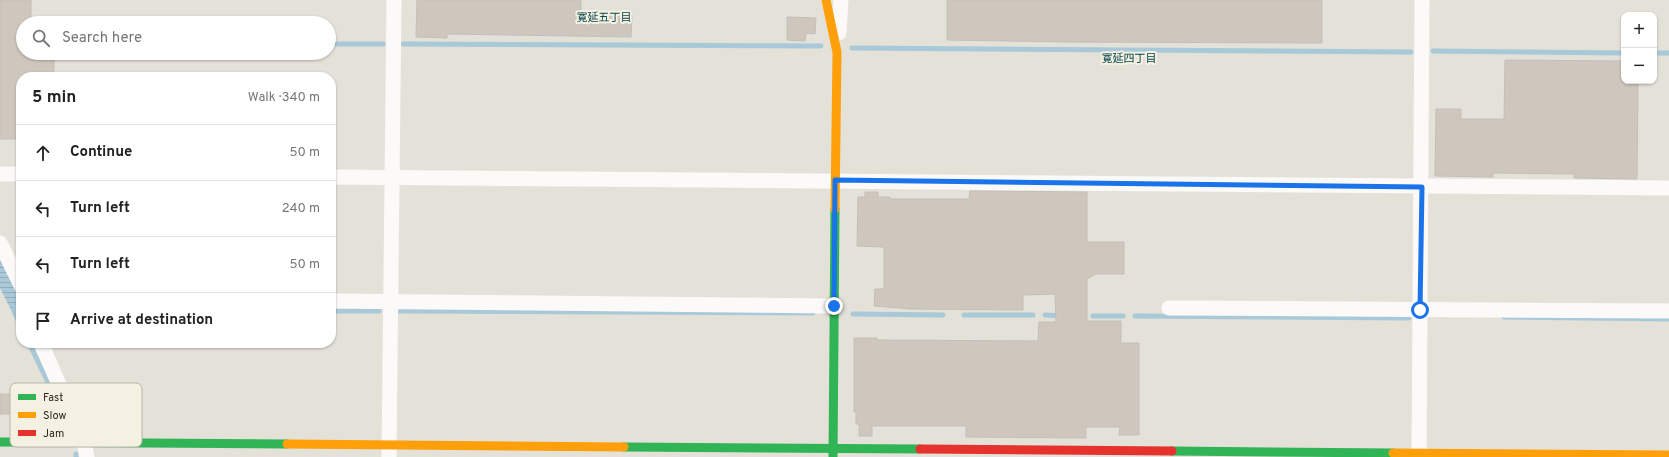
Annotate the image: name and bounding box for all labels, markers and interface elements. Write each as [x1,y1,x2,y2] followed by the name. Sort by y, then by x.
[577,11,632,25] district label: 寛延五丁目
[1621,12,1657,84] map controls
[1621,12,1657,48] button: +
[16,16,336,60] search box
[30,27,52,49] icon: search
[62,29,142,48] text: Search here
[1621,48,1657,84] button: −
[1102,52,1157,66] district label: 寛延四丁目
[32,87,76,109] text: 5 min
[248,90,320,106] text: Walk · 340 m
[32,142,54,164] icon: ahead
[70,143,132,162] text: Continue
[290,145,320,161] text: 50 m
[32,198,54,220] icon: left
[70,199,130,218] text: Turn left
[282,201,320,217] text: 240 m
[32,254,54,276] icon: left
[70,255,130,274] text: Turn left
[290,257,320,273] text: 50 m
[825,297,843,315] route end
[1411,301,1429,319] route start
[32,310,54,332] icon: arrive
[70,311,213,330] text: Arrive at destination
[10,383,142,447] legend
[43,391,63,405] text: Fast
[43,409,66,423] text: Slow
[43,427,64,441] text: Jam

